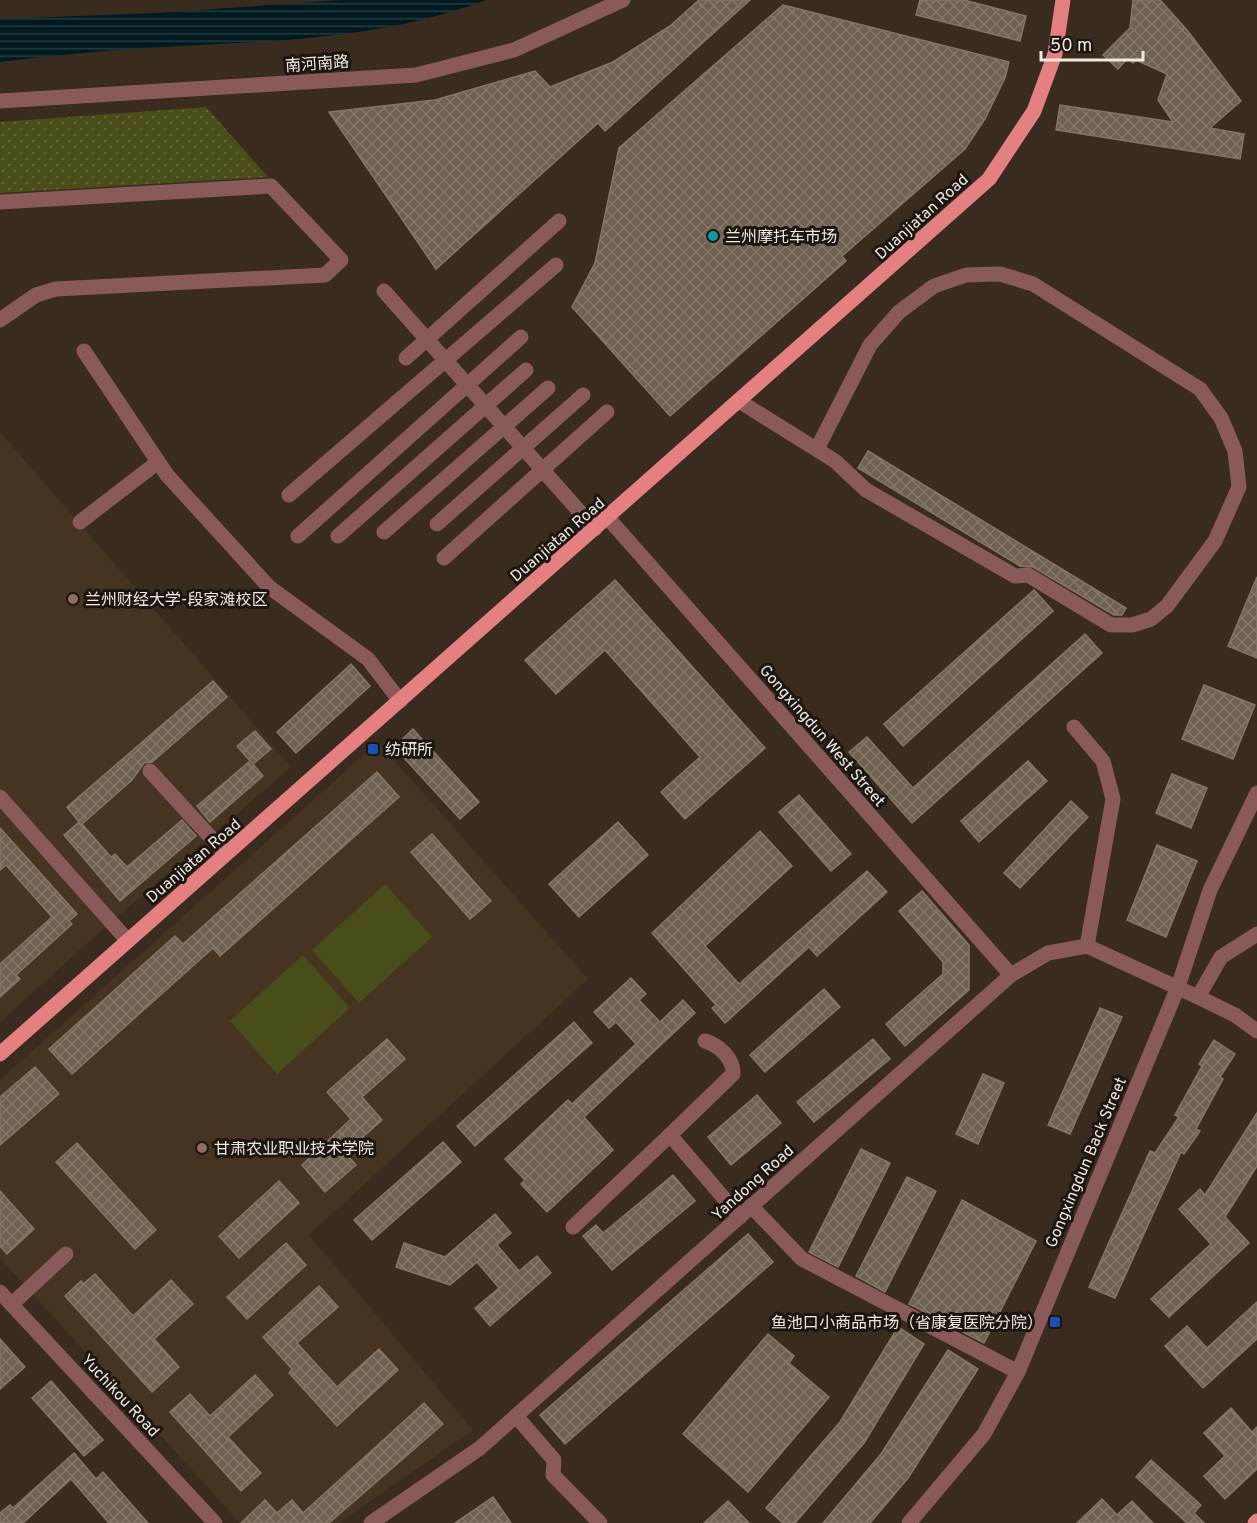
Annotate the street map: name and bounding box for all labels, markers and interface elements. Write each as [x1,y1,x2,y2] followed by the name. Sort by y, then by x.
[1041,24,1143,62] scale bar
[1050,35,1092,58] text: 50 m
[285,53,350,77] street label: 南河南路
[872,170,973,265] street label: Duanjiatan Road
[725,228,837,248] place label: 兰州摩托车市场
[706,229,720,243] marker: 兰州摩托车市场
[507,494,610,587] street label: Duanjiatan Road
[85,591,267,611] place label: 兰州财经大学-段家滩校区
[66,592,80,606] marker: 兰州财经大学-段家滩校区
[754,661,889,812] street label: Gongxingdun West Street
[385,741,433,761] place label: 纺研所
[366,742,380,756] marker: 纺研所
[143,815,246,908] street label: Duanjiatan Road
[1042,1075,1132,1251] street label: Gongxingdun Back Street
[214,1140,374,1160] place label: 甘肃农业职业技术学院
[195,1141,209,1155] marker: 甘肃农业职业技术学院
[708,1141,799,1226] street label: Yandong Road
[771,1314,1043,1334] place label: 鱼池口小商品市场（省康复医院分院）
[1048,1315,1062,1329] marker: 鱼池口小商品市场（省康复医院分院）
[76,1351,163,1442] street label: Yuchikou Road

